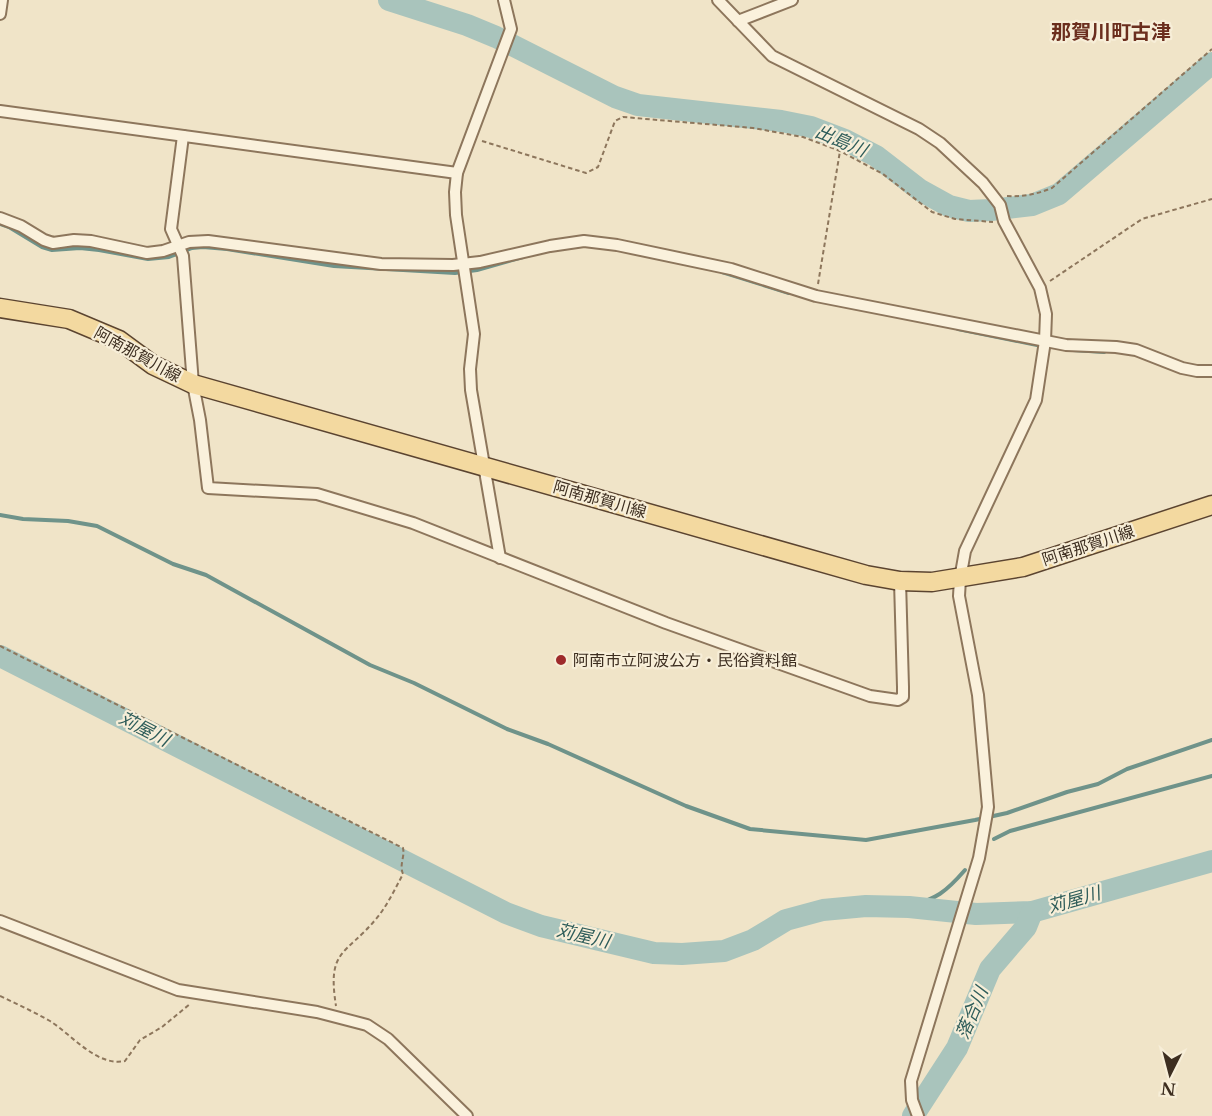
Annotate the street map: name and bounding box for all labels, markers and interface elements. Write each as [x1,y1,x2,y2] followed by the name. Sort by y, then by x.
[1051,20,1171,44] district label: 那賀川町古津
[812,120,872,162] water label: 出島川
[91,322,185,386] street label: 阿南那賀川線
[551,476,649,522] street label: 阿南那賀川線
[1039,521,1137,569] street label: 阿南那賀川線
[573,650,797,670] place label: 阿南市立阿波公方・民俗資料館
[554,653,568,667] marker: 阿南市立阿波公方・民俗資料館
[115,707,175,752] water label: 苅屋川
[1045,881,1105,918] water label: 苅屋川
[554,919,614,953] water label: 苅屋川
[951,982,993,1042] water label: 落合川
[1140,1044,1200,1104] north arrow
[1160,1078,1177,1100] text: N

